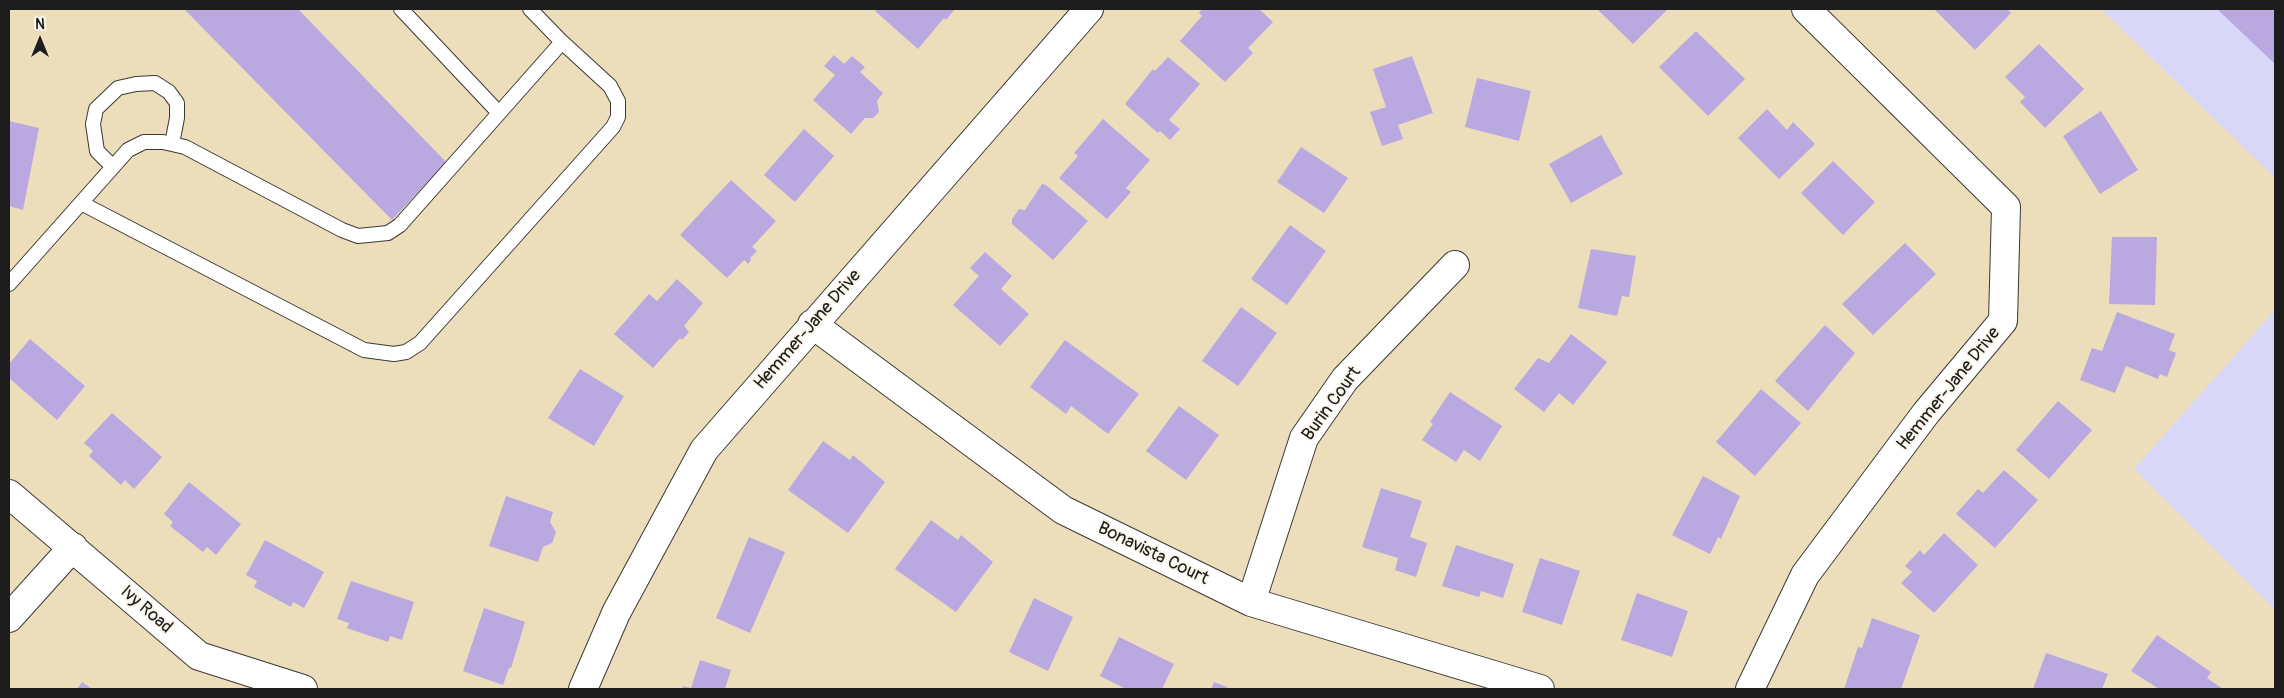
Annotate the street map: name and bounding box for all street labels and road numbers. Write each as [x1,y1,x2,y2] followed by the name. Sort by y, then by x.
[750,265,866,395] street label: Hemmer-Jane Drive
[1893,323,2005,455] street label: Hemmer-Jane Drive
[1298,363,1366,445] street label: Burin Court
[1094,518,1212,590] street label: Bonavista Court
[116,581,176,639] street label: Ivy Road

